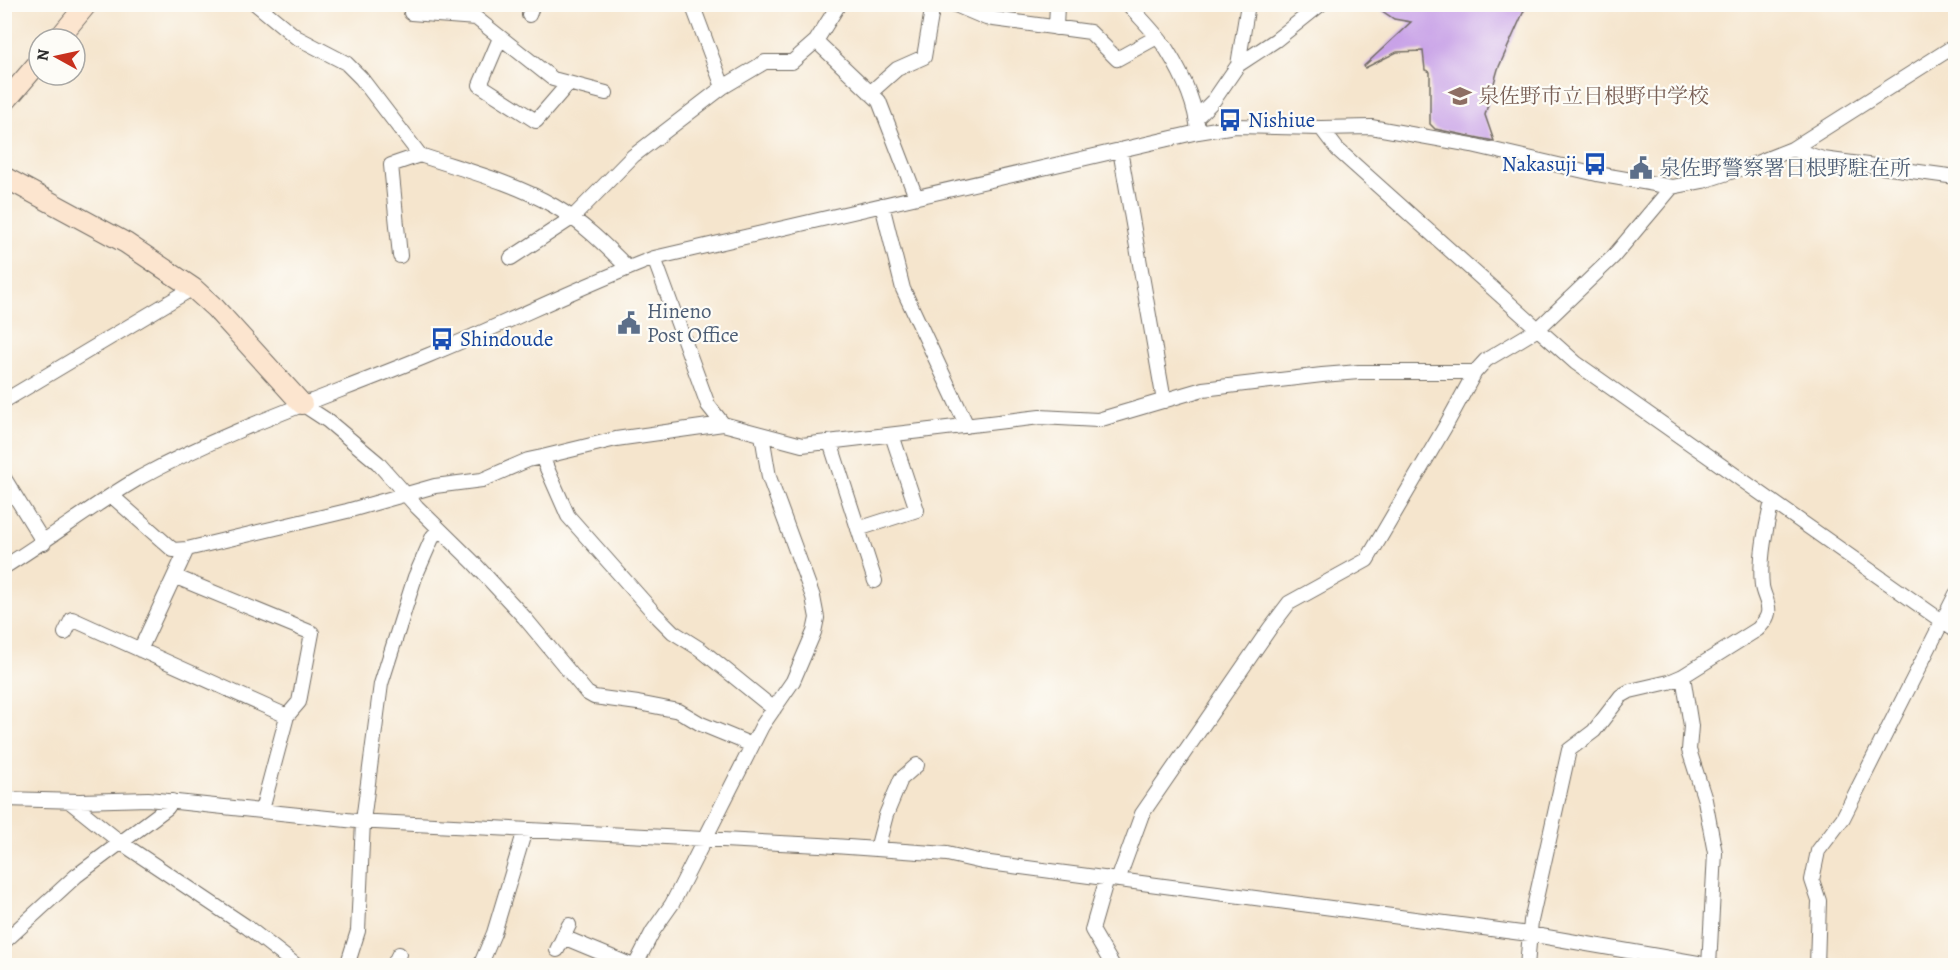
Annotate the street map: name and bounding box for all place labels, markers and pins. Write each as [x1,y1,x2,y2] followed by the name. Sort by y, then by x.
[1478,82,1709,110] place label: 泉佐野市立日根野中学校
[1447,83,1473,109] school or university icon: 泉佐野市立日根野中学校
[1248,106,1315,134] place label: Nishiue
[1217,107,1243,133] bus stop icon: Nishiue
[1502,150,1577,178] place label: Nakasuji
[1582,151,1608,177] bus stop icon: Nakasuji
[1659,154,1911,182] place label: 泉佐野警察署日根野駐在所
[1628,155,1654,181] public building icon: 泉佐野警察署日根野駐在所
[647,297,739,349] place label: Hineno Post Office
[616,310,642,336] public building icon: Hineno Post Office
[460,325,553,353] place label: Shindoude
[429,326,455,352] bus stop icon: Shindoude

